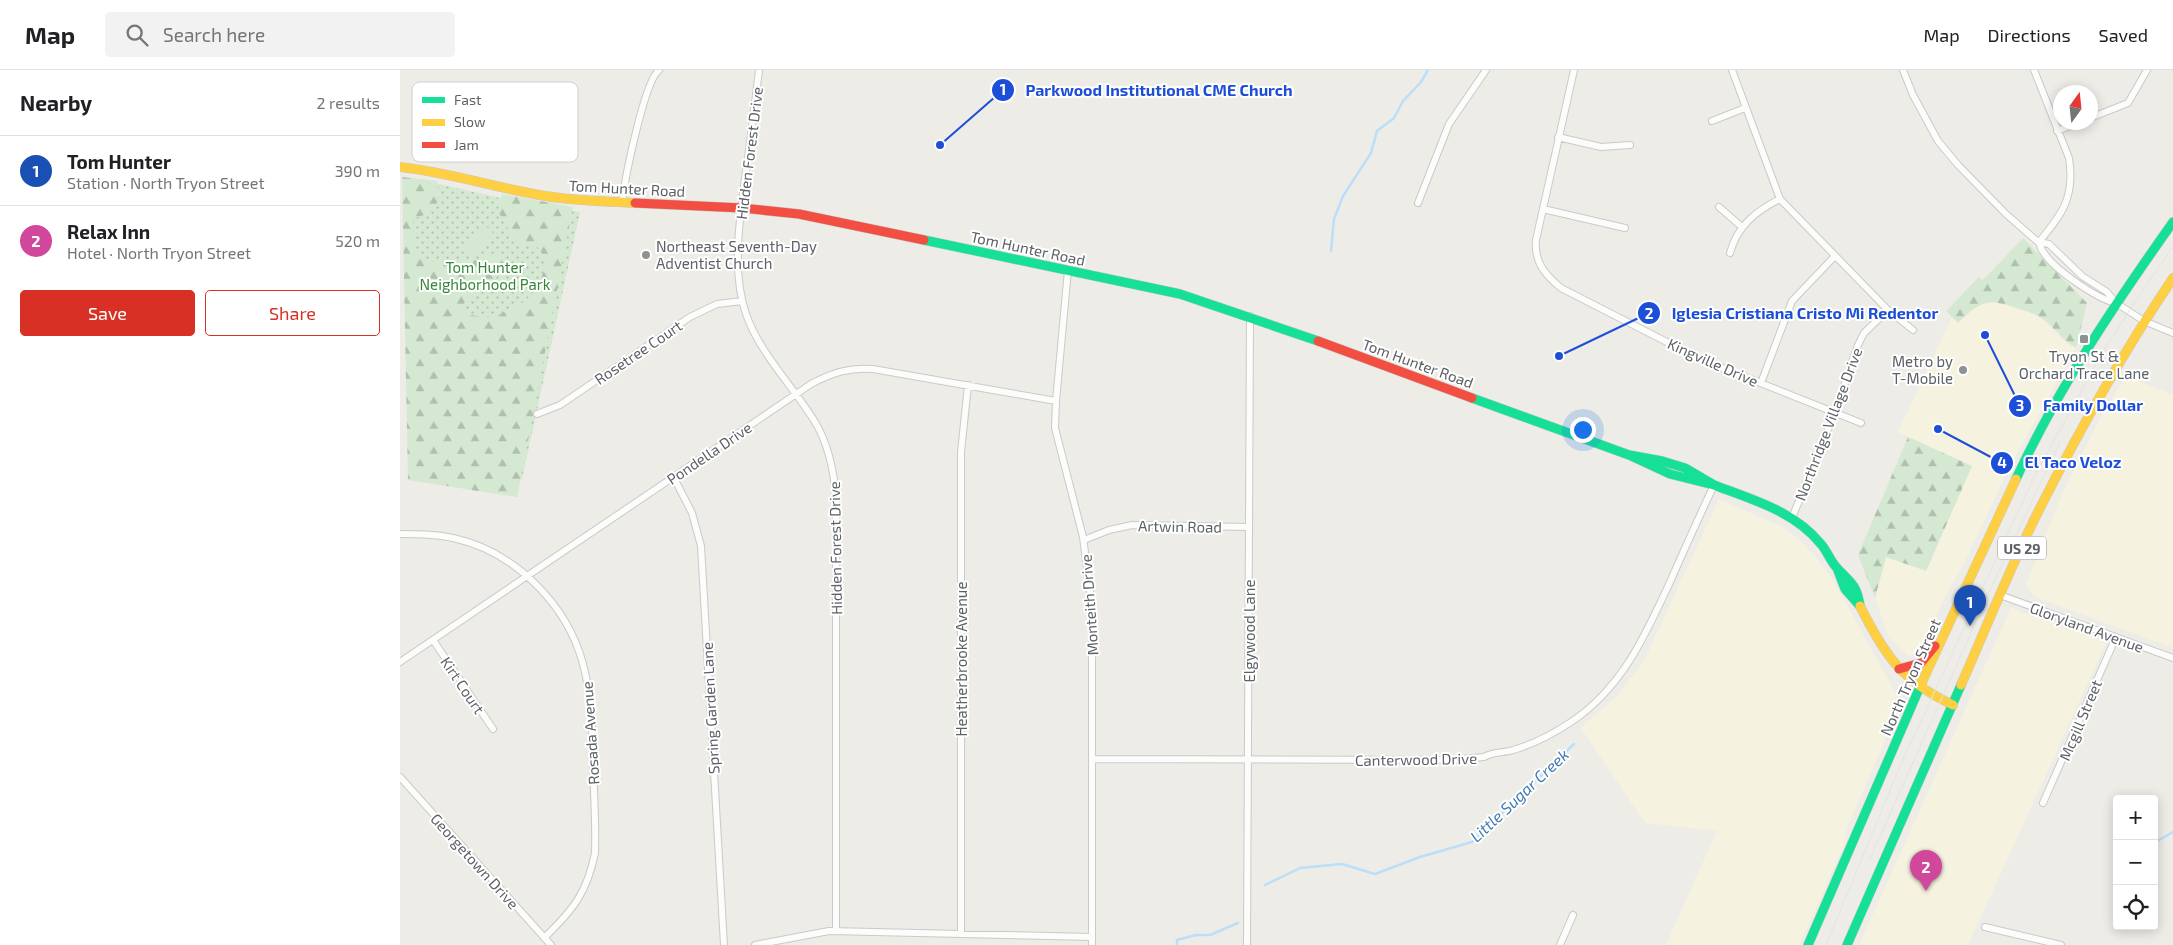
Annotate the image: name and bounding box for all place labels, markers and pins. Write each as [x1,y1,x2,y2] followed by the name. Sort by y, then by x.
[990,74,1303,105] callout: Parkwood Institutional CME Church
[656,237,817,272] place label: Northeast Seventh-Day Adventist Church
[640,249,652,261] marker: Northeast Seventh-Day Adventist Church
[1637,298,1948,329] callout: Iglesia Cristiana Cristo Mi Redentor
[2078,333,2090,345] marker: Tryon St & Orchard Trace Lane
[2019,347,2149,382] place label: Tryon St & Orchard Trace Lane
[1892,352,1953,387] place label: Metro by T-Mobile
[1957,364,1969,376] marker: Metro by T-Mobile
[2008,390,2153,421] callout: Family Dollar
[1989,447,2132,478] callout: El Taco Veloz
[1954,585,1986,626] pin: 1
[1910,850,1942,891] pin: 2

